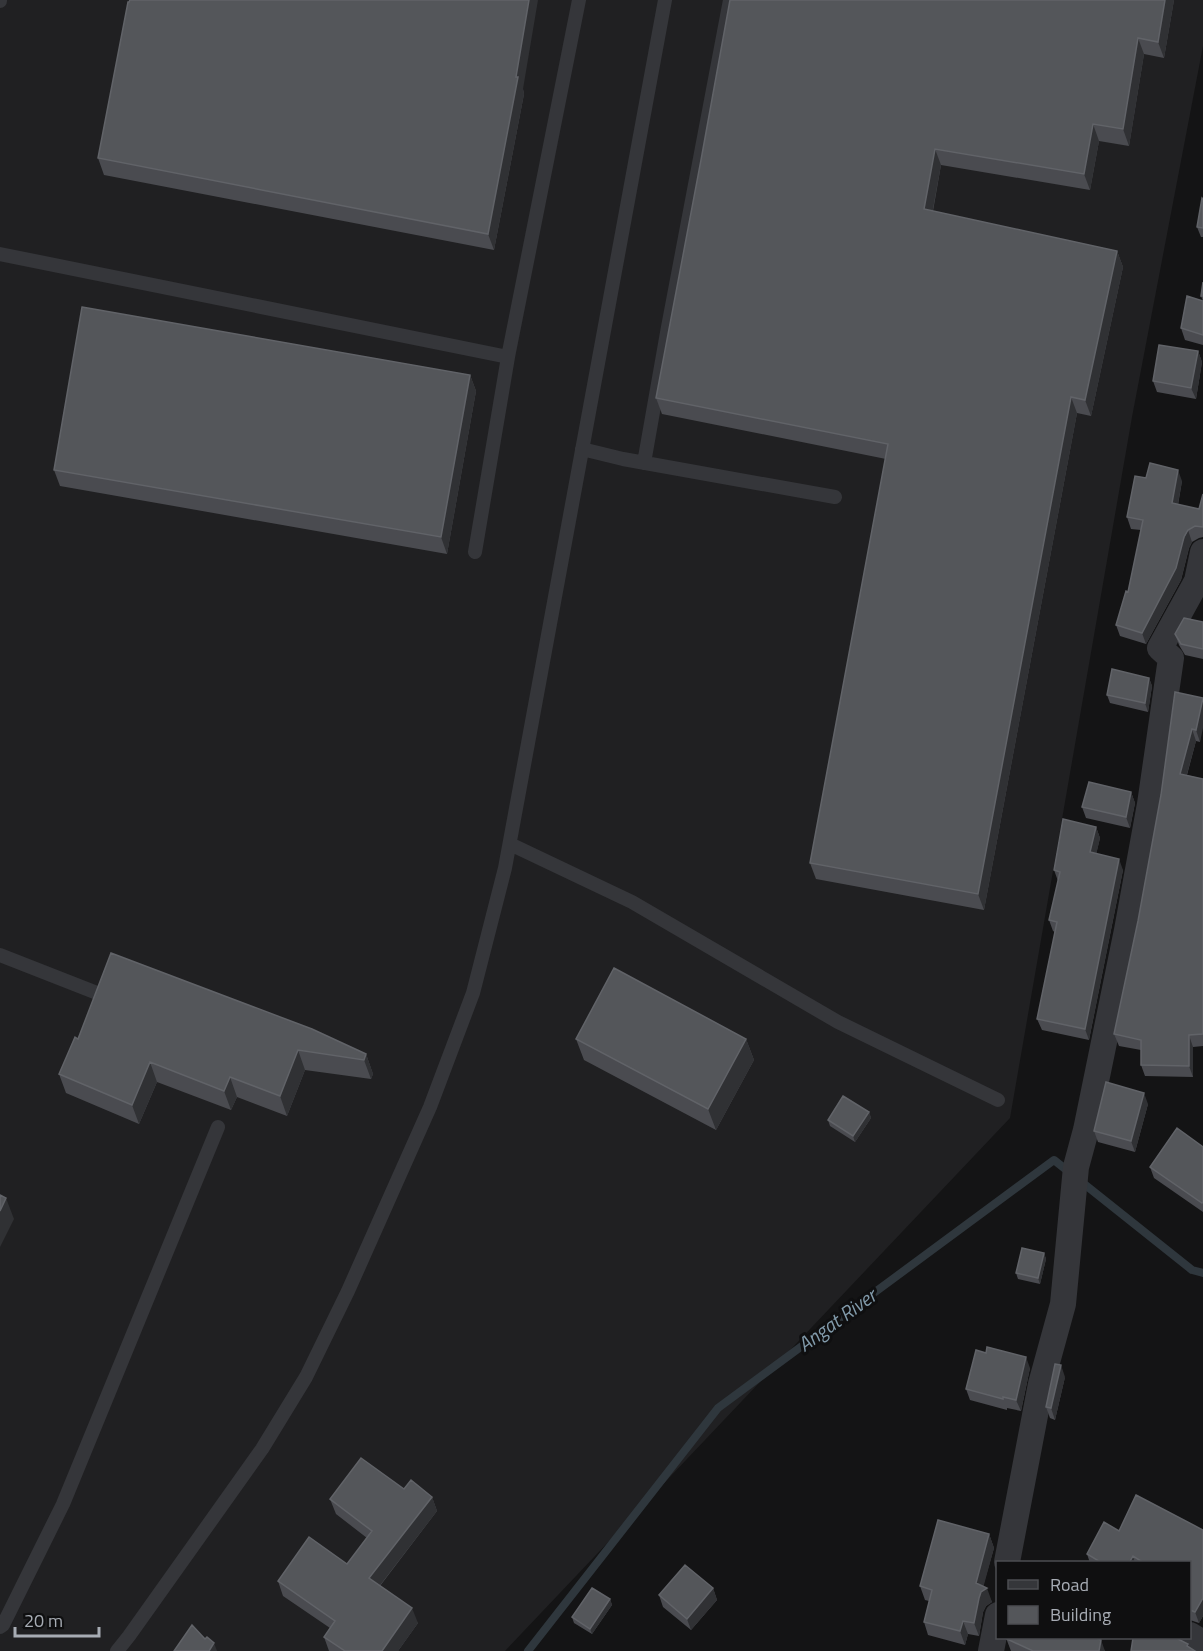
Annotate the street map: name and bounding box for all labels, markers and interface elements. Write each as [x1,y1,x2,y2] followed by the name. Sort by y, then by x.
[791,1279,885,1359] water label: Angat River
[996,1561,1191,1639] legend
[1050,1571,1089,1598] text: Road
[15,1600,99,1638] scale bar
[1050,1601,1111,1628] text: Building
[24,1607,63,1634] text: 20 m

